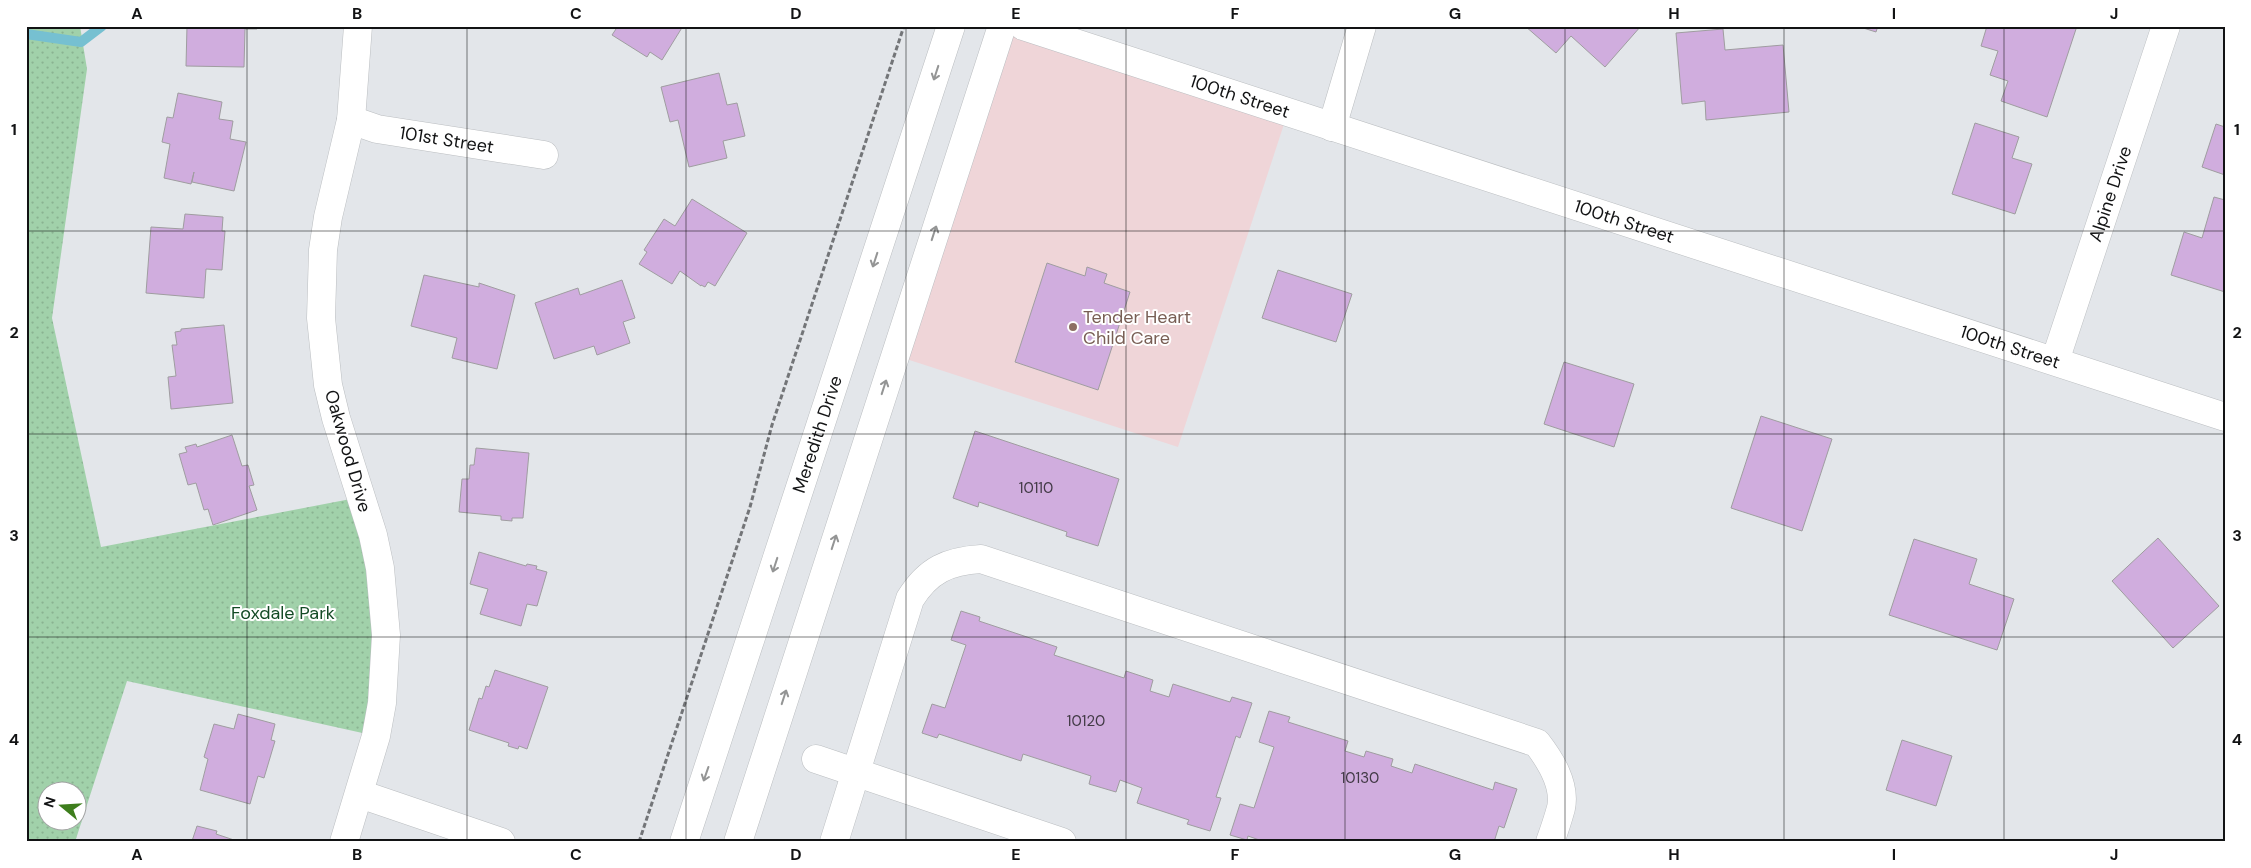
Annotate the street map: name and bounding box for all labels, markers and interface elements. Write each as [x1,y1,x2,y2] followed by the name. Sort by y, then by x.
[131,3,143,24] text: A
[352,3,362,24] text: B
[570,3,582,24] text: C
[790,3,802,24] text: D
[1011,3,1021,24] text: E
[1231,3,1240,24] text: F
[1449,3,1461,24] text: G
[1668,3,1680,24] text: H
[1892,3,1896,24] text: I
[2110,3,2118,24] text: J
[931,64,940,80] one-way arrow
[1187,69,1293,124] street label: 100th Street
[11,119,17,140] text: 1
[2234,119,2240,140] text: 1
[398,121,495,159] street label: 101st Street
[2083,143,2137,245] street label: Alpine Drive
[1571,194,1677,249] street label: 100th Street
[930,225,940,241] one-way arrow
[869,252,879,268] one-way arrow
[1083,305,1191,350] place label: Tender Heart Child Care
[1957,320,2063,375] street label: 100th Street
[1067,321,1079,333] marker: Tender Heart Child Care
[9,322,19,343] text: 2
[2232,322,2242,343] text: 2
[787,372,848,496] street label: Meredith Drive
[879,380,889,396] one-way arrow
[319,387,377,515] street label: Oakwood Drive
[1019,478,1053,498] house number: 10110
[9,525,19,546] text: 3
[2232,525,2242,546] text: 3
[829,534,839,550] one-way arrow
[770,556,780,572] one-way arrow
[231,601,335,625] park label: Foxdale Park
[779,689,789,705] one-way arrow
[1067,711,1105,731] house number: 10120
[9,729,19,750] text: 4
[2232,729,2242,750] text: 4
[701,766,711,782] one-way arrow
[1341,768,1379,788] house number: 10130
[38,780,88,830] north arrow
[39,794,60,810] text: N
[131,844,143,865] text: A
[352,844,362,865] text: B
[570,844,582,865] text: C
[790,844,802,865] text: D
[1011,844,1021,865] text: E
[1231,844,1240,865] text: F
[1449,844,1461,865] text: G
[1668,844,1680,865] text: H
[1892,844,1896,865] text: I
[2110,844,2118,865] text: J

